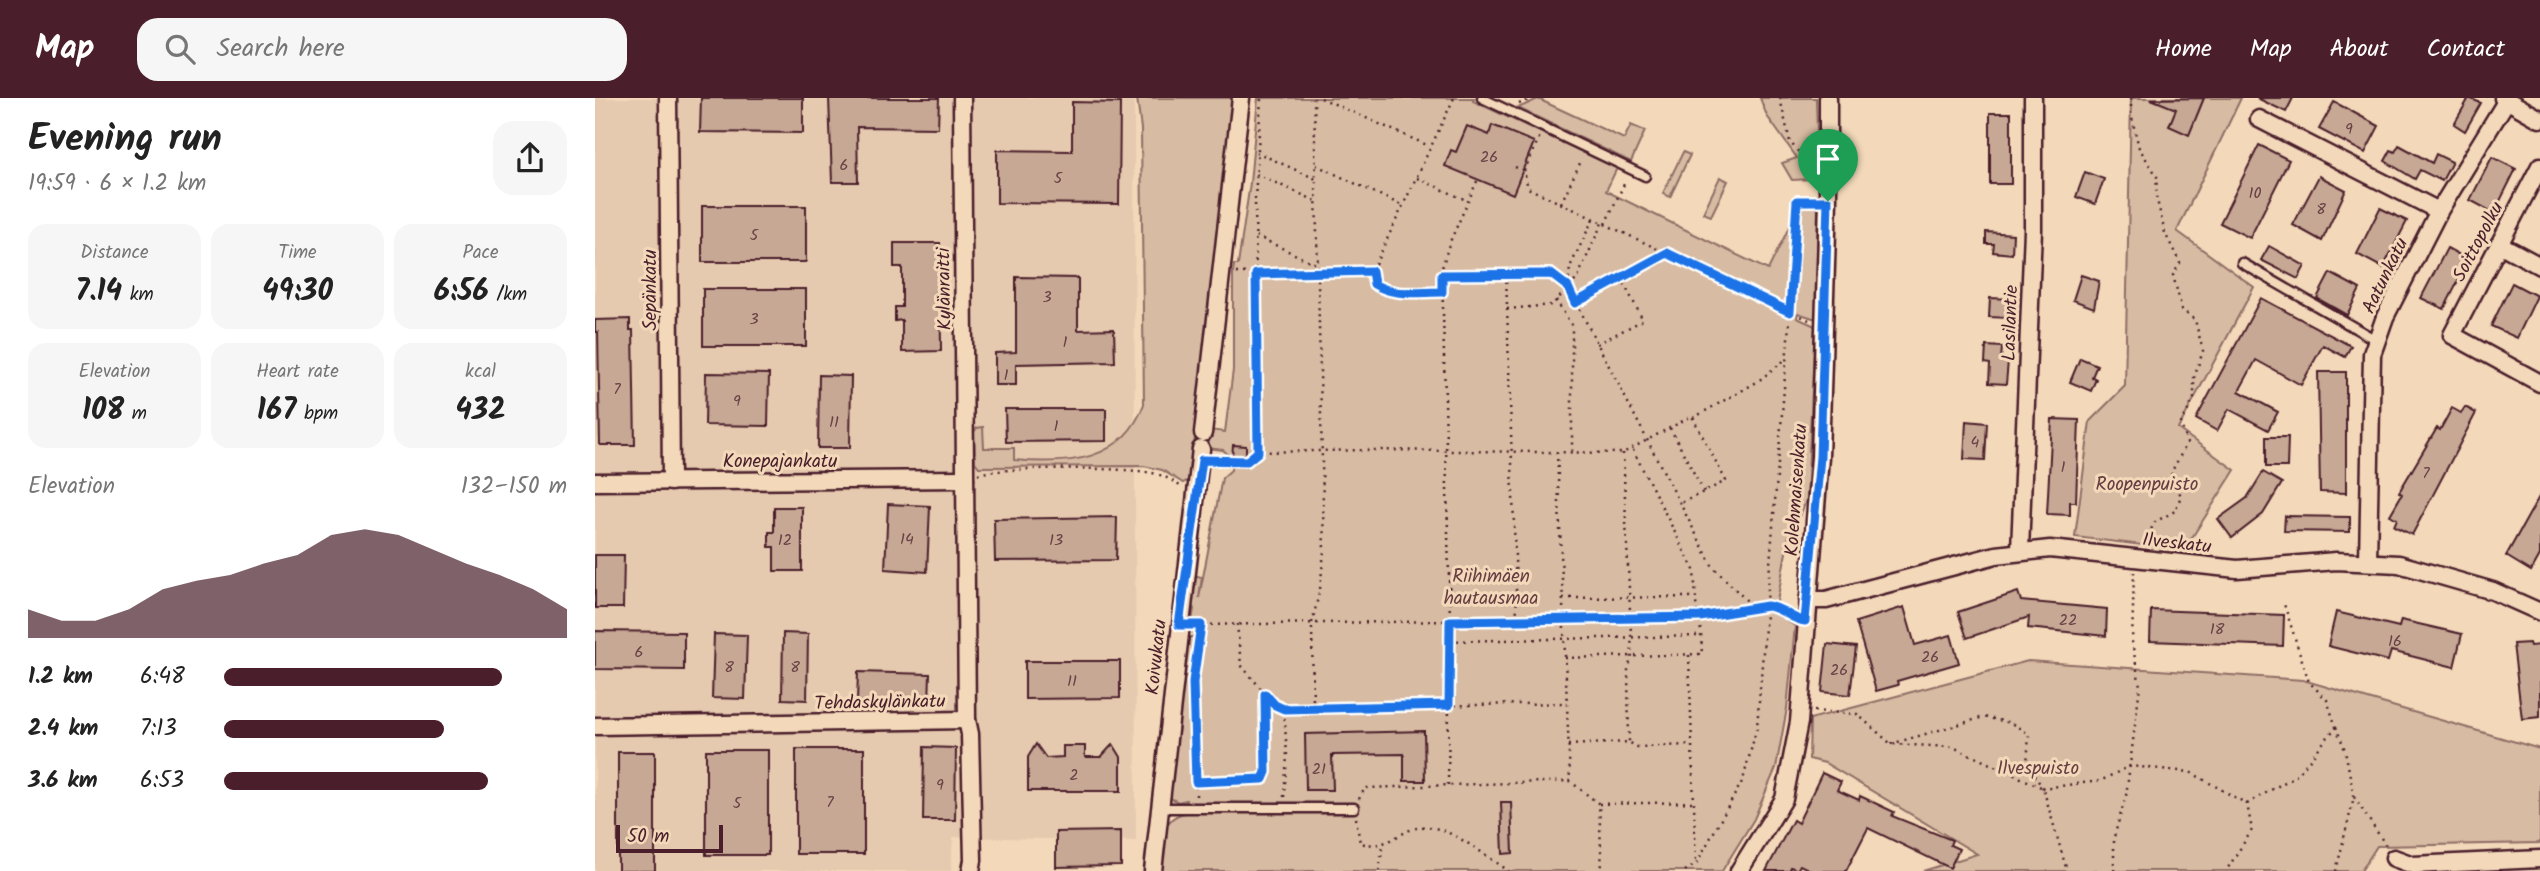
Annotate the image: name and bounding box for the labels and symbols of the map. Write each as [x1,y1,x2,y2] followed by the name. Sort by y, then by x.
[2345,117,2353,142] house number: 9
[1798,129,1858,201] pin
[1480,145,1498,170] house number: 26
[840,153,848,178] house number: 6
[1054,166,1064,191] house number: 5
[2248,181,2262,206] house number: 10
[2316,197,2326,222] house number: 8
[2445,197,2512,287] street label: Soittopolku
[750,223,760,248] house number: 5
[2354,233,2417,319] street label: Aatunkatu
[929,246,961,331] street label: Kylänraitti
[636,249,666,331] street label: Sepänkatu
[1995,284,2027,362] street label: Lasilantie
[1042,285,1052,310] house number: 3
[749,307,759,332] house number: 3
[1062,330,1068,355] house number: 1
[1003,363,1009,388] house number: 1
[613,377,621,402] house number: 7
[733,389,741,414] house number: 9
[829,410,839,435] house number: 11
[1053,414,1059,439] house number: 1
[1777,423,1817,557] street label: Kolehmaisenkatu
[1971,430,1980,455] house number: 4
[723,447,837,477] street label: Konepajankatu
[2060,455,2066,480] house number: 1
[2422,461,2430,486] house number: 7
[2096,470,2198,500] park label: Roopenpuisto
[2141,525,2213,563] street label: Ilveskatu
[900,527,914,552] house number: 14
[778,528,792,553] house number: 12
[1049,528,1063,553] house number: 13
[1444,562,1538,614] park label: Riihimäen hautausmaa
[2059,608,2077,633] house number: 22
[2210,617,2225,642] house number: 18
[1138,618,1176,696] street label: Koivukatu
[2388,629,2402,654] house number: 16
[635,640,643,665] house number: 6
[1921,645,1939,670] house number: 26
[724,655,734,680] house number: 8
[790,655,800,680] house number: 8
[1830,658,1848,683] house number: 26
[1067,669,1077,694] house number: 11
[814,687,946,719] street label: Tehdaskylänkatu
[1997,754,2079,784] park label: Ilvespuisto
[1312,757,1326,782] house number: 21
[1069,763,1079,788] house number: 2
[936,773,944,798] house number: 9
[826,790,834,815] house number: 7
[733,791,743,816] house number: 5
[616,822,723,854] scale bar

